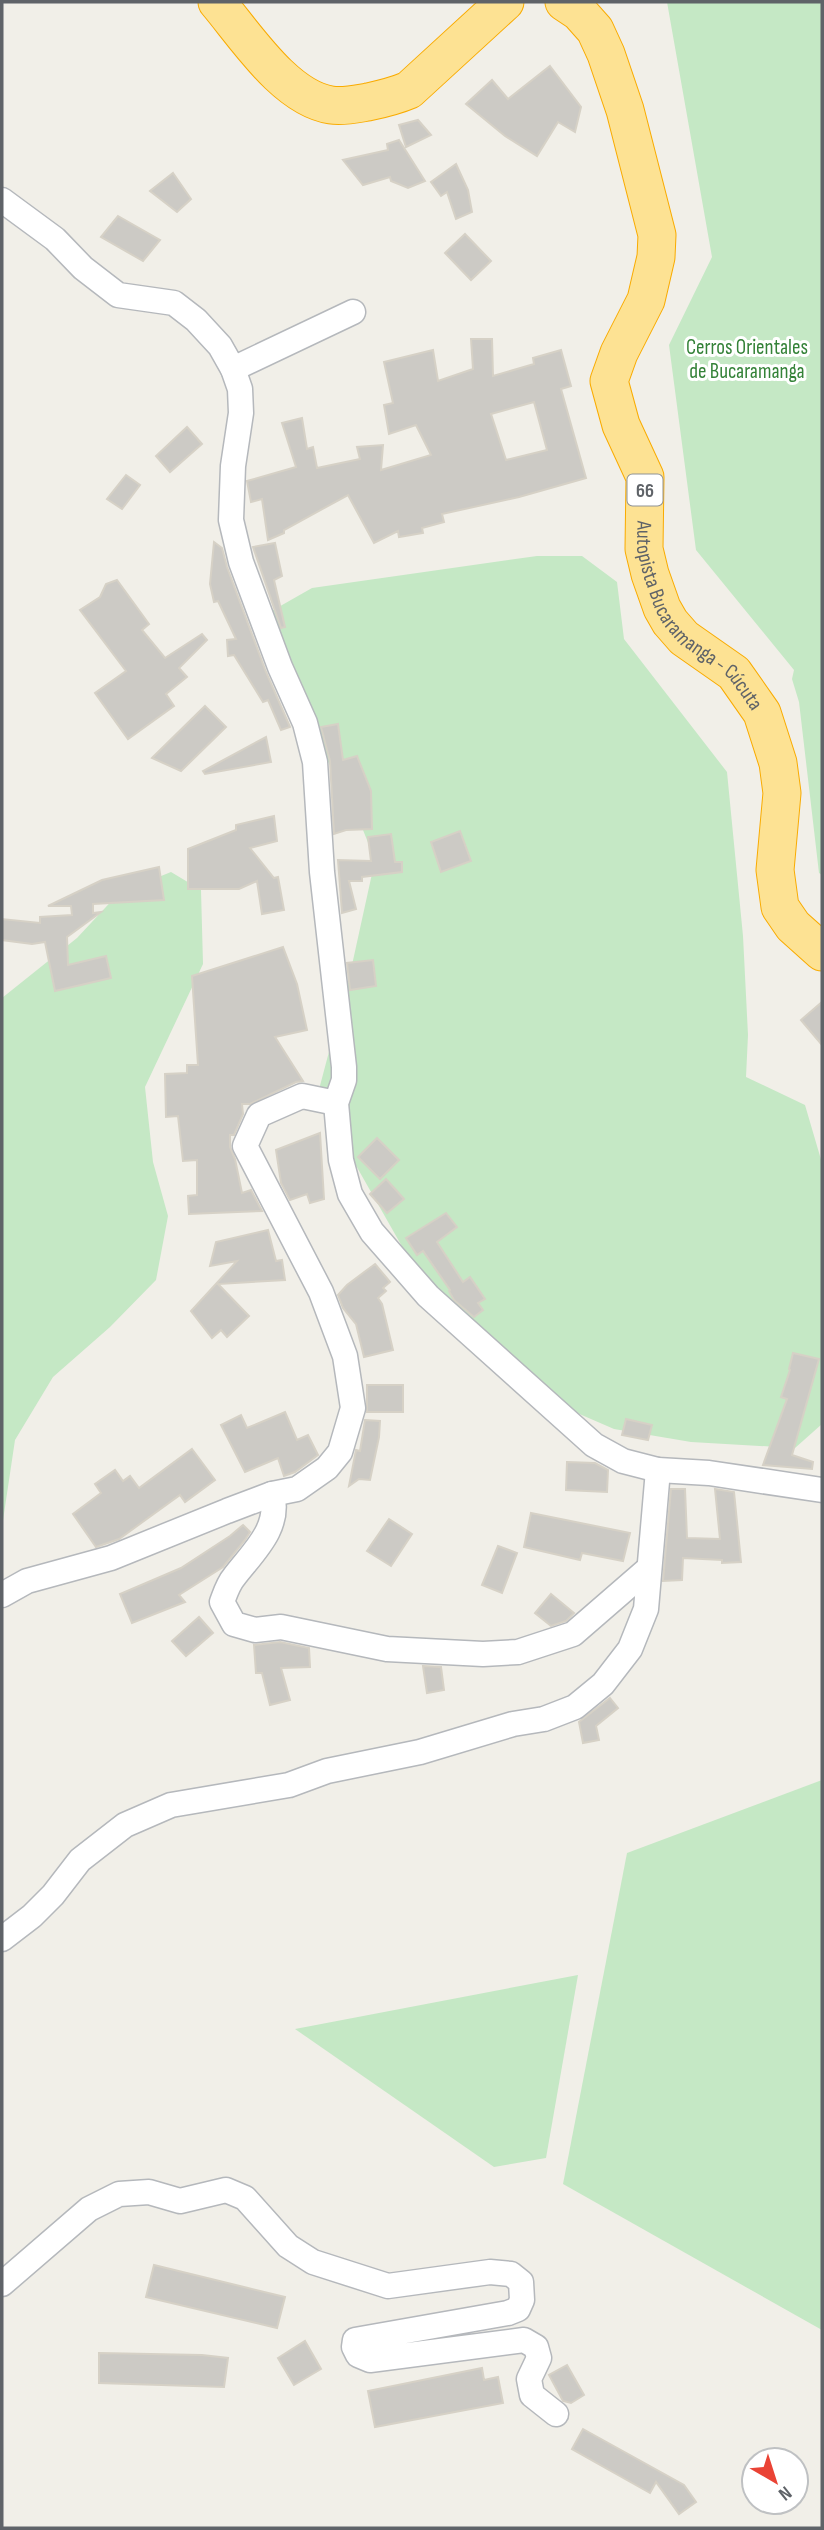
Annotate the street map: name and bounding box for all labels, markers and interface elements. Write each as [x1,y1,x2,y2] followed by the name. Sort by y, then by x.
[686,335,808,384] park label: Cerros Orientales de Bucaramanga
[628,475,662,505] road number: 66
[630,520,768,715] street label: Autopista Bucaramanga - Cúcuta
[740,2446,810,2516] north arrow
[774,2481,796,2505] text: N

